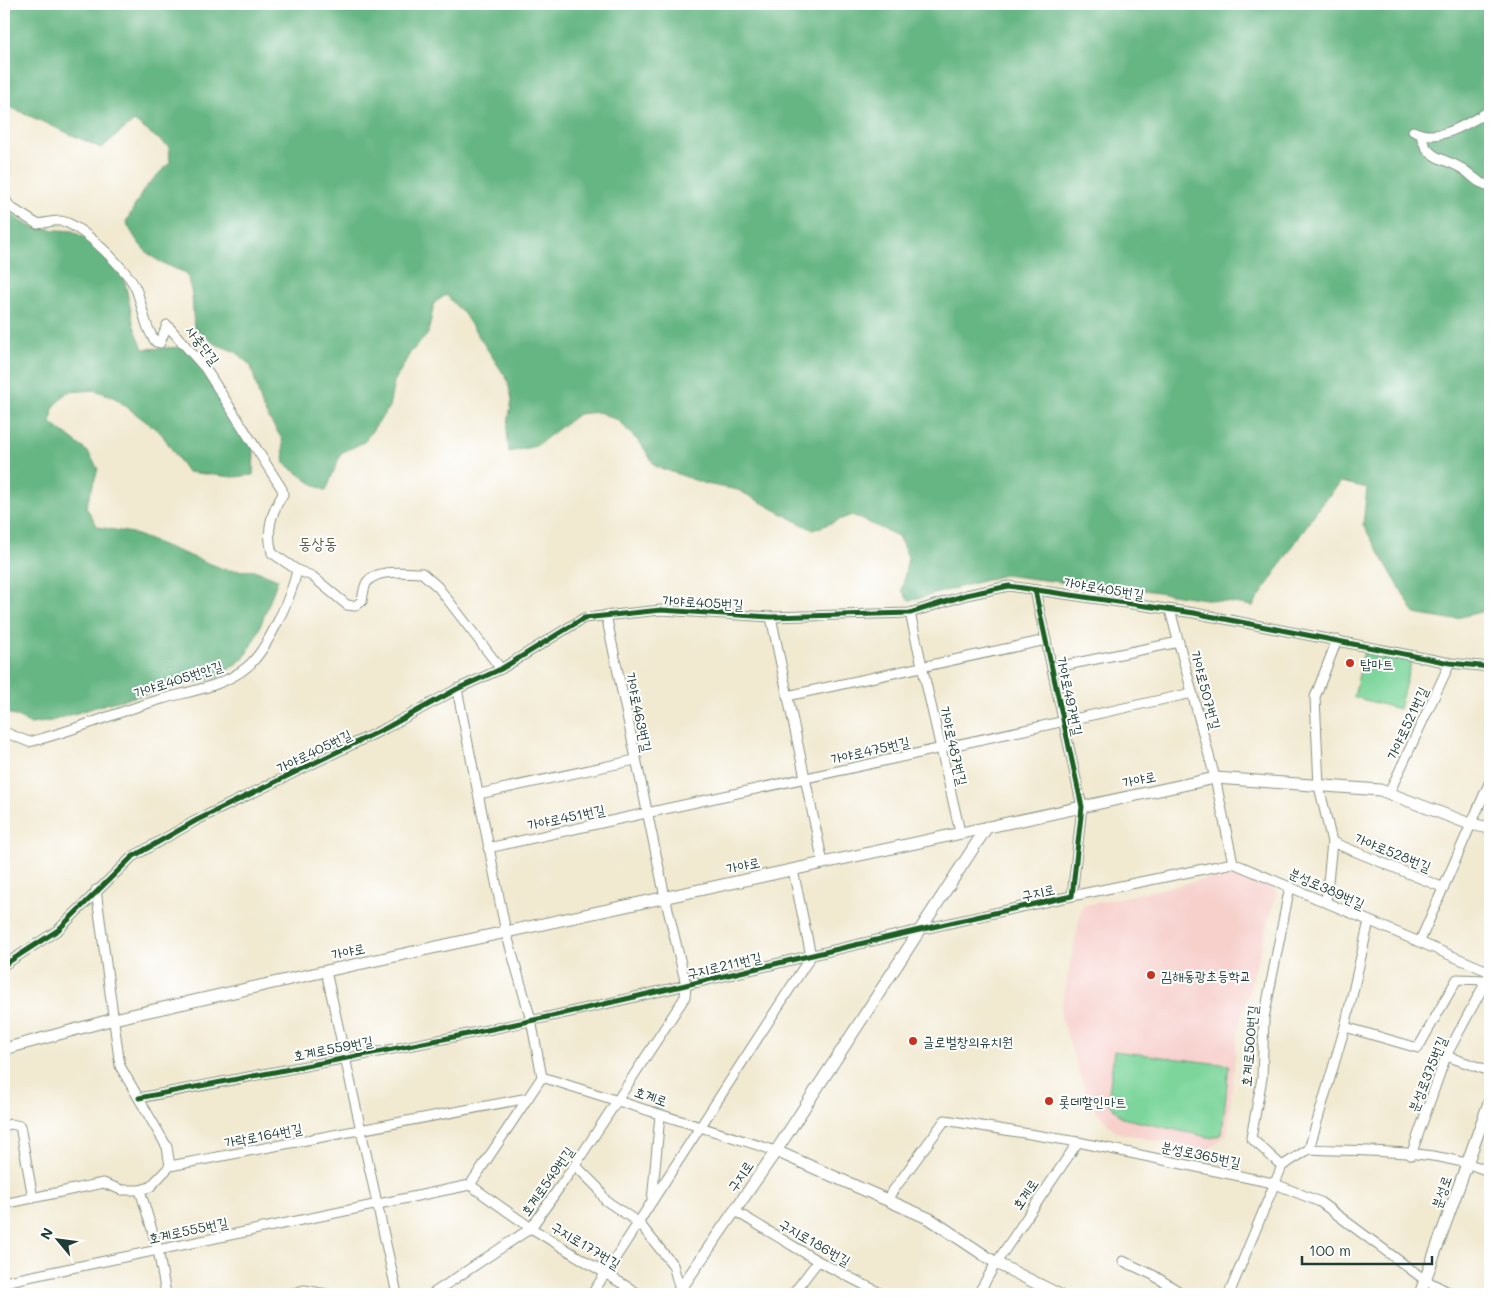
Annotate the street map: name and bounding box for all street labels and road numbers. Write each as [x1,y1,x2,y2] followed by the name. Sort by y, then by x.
[182,321,225,369] street label: 사충단길
[1062,572,1146,604] street label: 가야로405번길
[662,590,745,614] street label: 가야로405번길
[1186,648,1226,732] street label: 가야로507번길
[131,655,226,702] street label: 가야로405번안길
[1052,655,1088,738] street label: 가야로497번길
[621,670,657,754] street label: 가야로463번길
[1382,683,1433,763] street label: 가야로521번길
[936,704,973,788] street label: 가야로487번길
[273,724,355,777] street label: 가야로405번길
[829,732,912,768] street label: 가야로475번길
[1120,766,1158,792] street label: 가야로
[525,799,607,835] street label: 가야로451번길
[1352,828,1435,876] street label: 가야로528번길
[724,852,762,878] street label: 가야로
[1286,863,1369,914] street label: 분성로389번길
[1019,879,1057,905] street label: 구지로
[329,938,367,964] street label: 가야로
[685,947,764,983] street label: 구지로211번길
[1236,1004,1262,1088] street label: 호계로500번길
[291,1031,375,1065] street label: 호계로559번길
[1403,1032,1451,1115] street label: 분성로375번길
[632,1082,670,1110] street label: 호계로
[222,1118,304,1152] street label: 가락로164번길
[1159,1136,1243,1172] street label: 분성로365번길
[516,1142,578,1220] street label: 호계로549번길
[723,1157,757,1195] street label: 구지로
[1426,1173,1456,1211] street label: 분성로
[1008,1175,1042,1213] street label: 호계로
[146,1212,230,1248] street label: 호계로555번길
[776,1214,855,1270] street label: 구지로186번길
[548,1217,625,1274] street label: 구지로177번길

